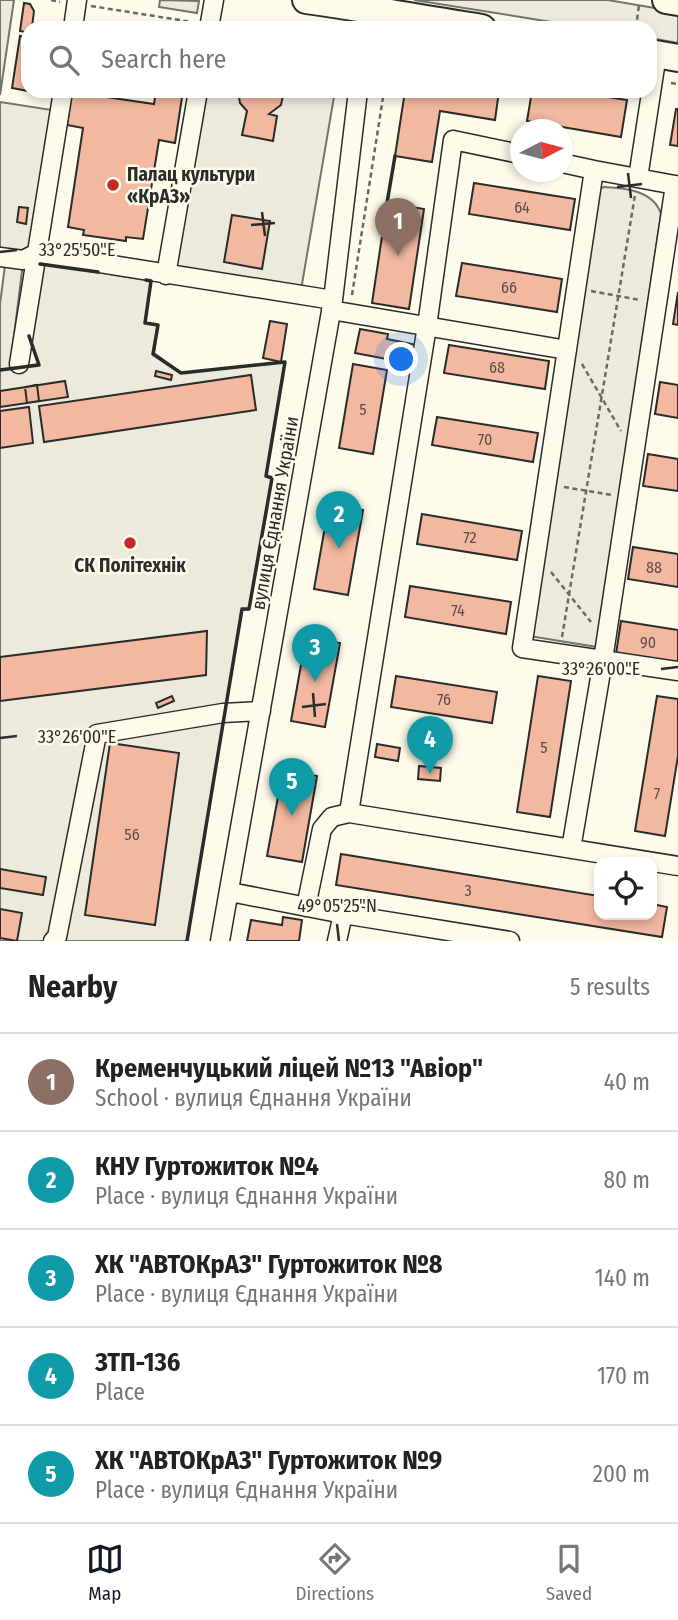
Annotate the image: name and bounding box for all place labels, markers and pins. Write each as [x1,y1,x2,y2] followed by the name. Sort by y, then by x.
[127,163,255,208] place label: Палац культури «КрАЗ»
[105,177,121,193] marker: Палац культури «КрАЗ»
[375,198,421,256] pin: 1
[316,491,362,549] pin: 2
[122,535,138,551] marker: СК Політехнік
[74,554,186,577] place label: СК Політехнік
[292,624,338,682] pin: 3
[407,716,453,774] pin: 4
[269,758,315,816] pin: 5

